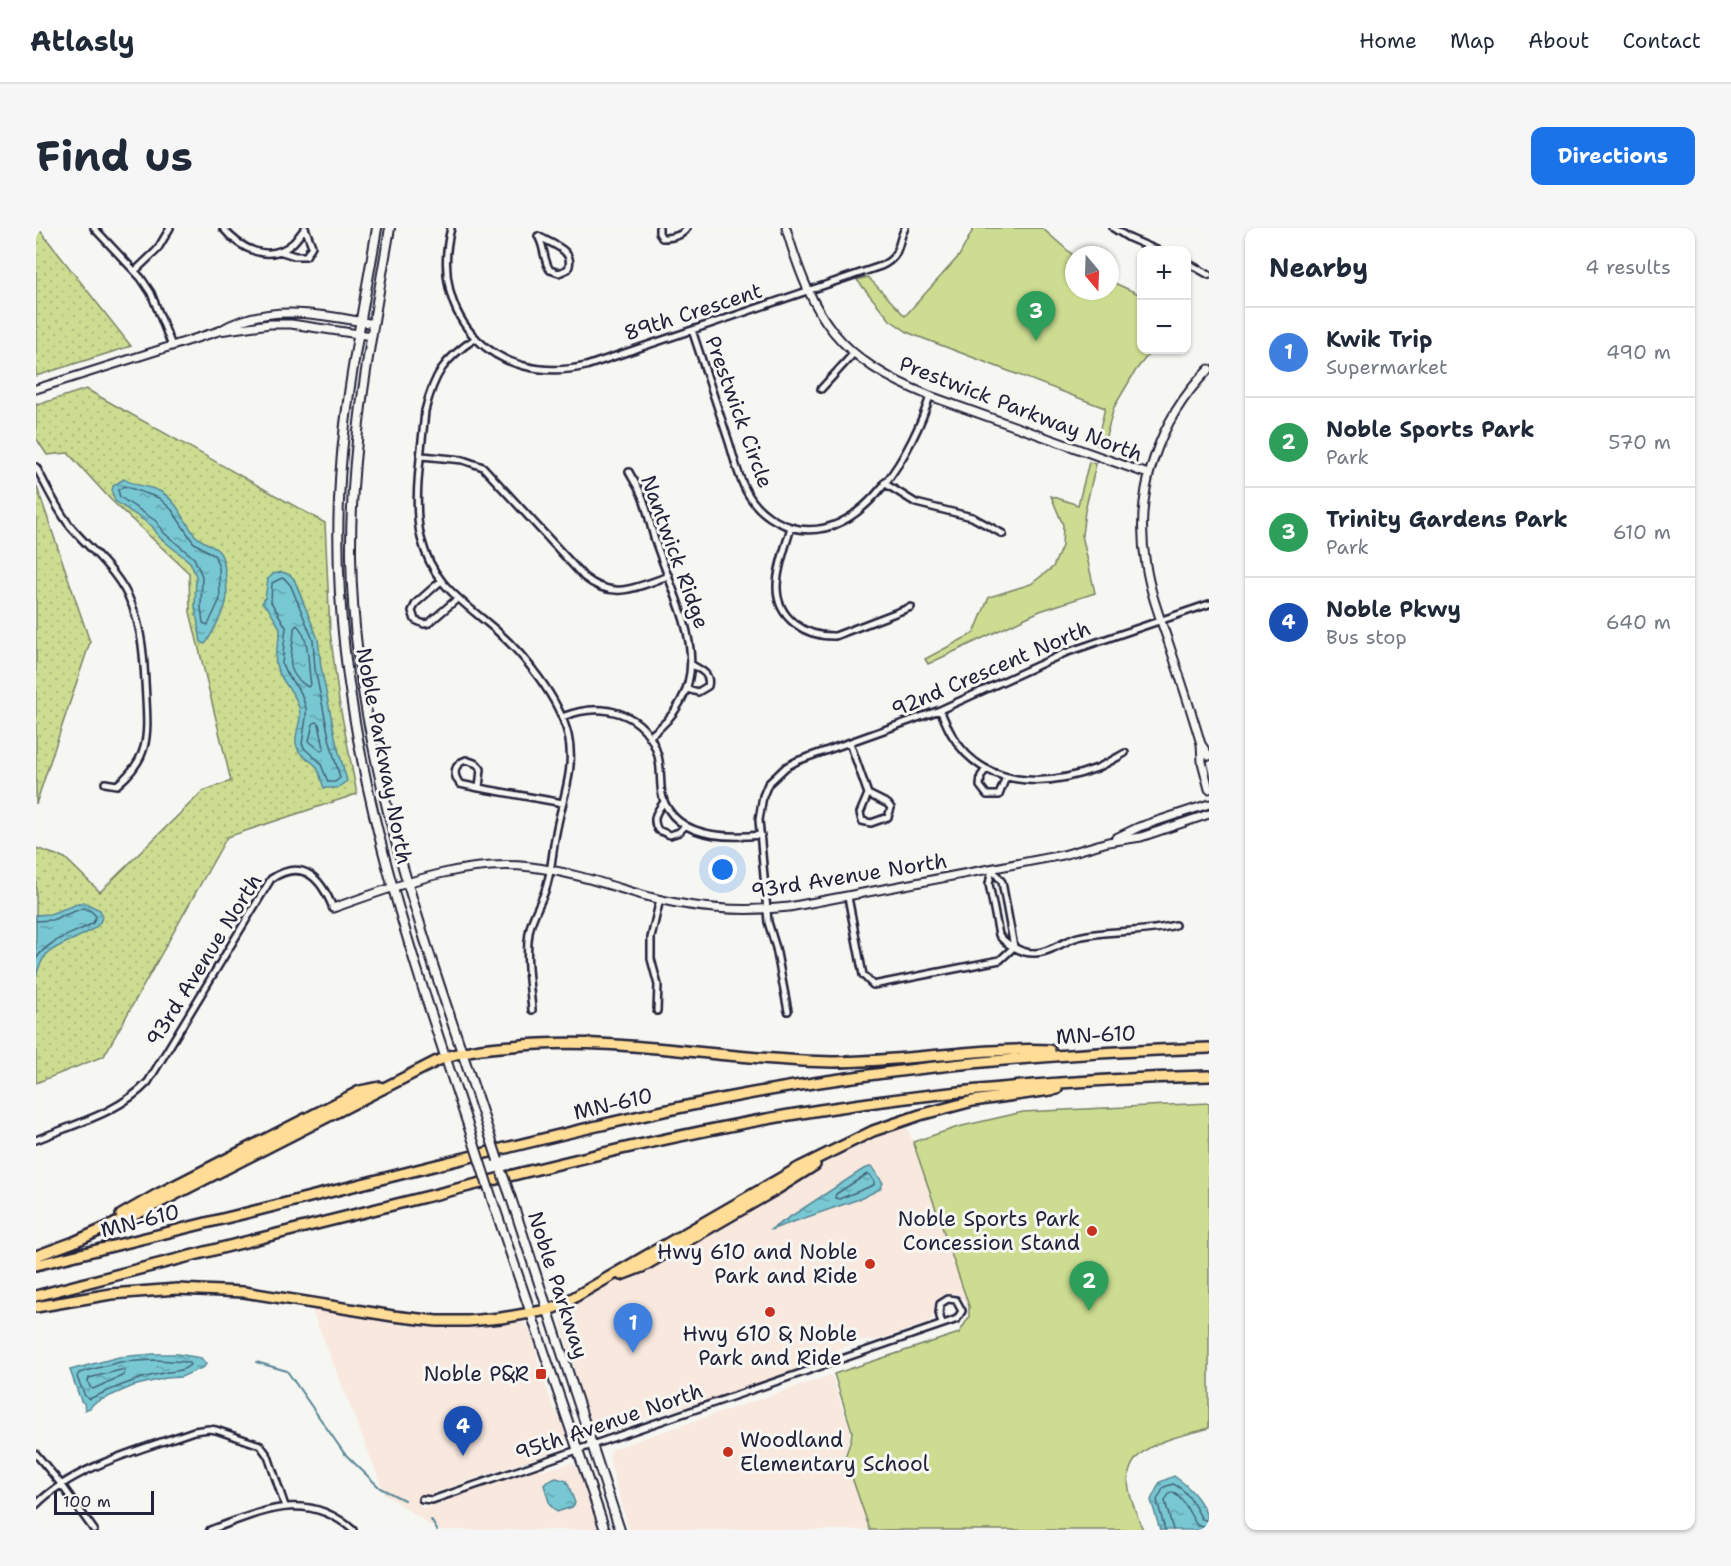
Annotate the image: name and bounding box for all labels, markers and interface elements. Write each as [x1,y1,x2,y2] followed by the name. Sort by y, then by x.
[30,22,135,60] text: Atlasly
[1359,27,1417,55] text: Home
[1450,27,1495,55] text: Map
[1528,27,1589,55] text: About
[1622,27,1701,55] text: Contact
[1531,127,1695,185] button: Directions
[36,128,193,184] text: Find us
[1065,246,1119,300] north arrow
[1137,246,1191,354] map controls
[1137,246,1191,300] button: +
[1269,250,1368,285] text: Nearby
[1585,254,1671,280] text: 4 results
[620,277,766,347] street label: 89th Crescent
[1016,291,1056,341] pin: 3
[1137,300,1191,354] button: −
[1326,325,1432,354] text: Kwik Trip
[699,332,779,492] street label: Prestwick Circle
[1284,339,1293,365] text: 1
[1606,339,1671,365] text: 490 m
[895,350,1147,468] street label: Prestwick Parkway North
[1326,354,1448,380] text: Supermarket
[1326,415,1535,444] text: Noble Sports Park
[1282,429,1296,455] text: 2
[1608,429,1671,455] text: 570 m
[1326,444,1369,470] text: Park
[634,471,716,633] street label: Nantwick Ridge
[1326,505,1568,534] text: Trinity Gardens Park
[1282,519,1296,545] text: 3
[1613,519,1671,545] text: 610 m
[1326,534,1369,560] text: Park
[1326,595,1461,624] text: Noble Pkwy
[1282,609,1296,635] text: 4
[1606,609,1671,635] text: 640 m
[887,614,1095,724] street label: 92nd Crescent North
[1326,624,1407,650] text: Bus stop
[349,645,419,867] street label: Noble Parkway North
[749,847,949,905] street label: 93rd Avenue North
[708,855,737,884] your location
[140,869,268,1051] street label: 93rd Avenue North
[1055,1019,1137,1051] street label: MN-610
[571,1081,655,1127] street label: MN-610
[98,1198,182,1244] street label: MN-610
[898,1205,1080,1257] place label: Noble Sports Park Concession Stand
[521,1208,595,1362] street label: Noble Parkway
[1085,1224,1099,1238] marker: Noble Sports Park Concession Stand
[657,1238,858,1290] place label: Hwy 610 and Noble Park and Ride
[863,1257,877,1271] marker: Hwy 610 and Noble Park and Ride
[1070,1262,1108,1311] pin: 2
[614,1304,652,1353] pin: 1
[763,1305,777,1319] marker: Hwy 610 & Noble Park and Ride
[683,1320,857,1372] place label: Hwy 610 & Noble Park and Ride
[423,1360,529,1388] place label: Noble P&R
[534,1367,548,1381] marker: Noble P&R
[511,1377,707,1467] street label: 95th Avenue North
[444,1406,482,1456] pin: 4
[740,1426,930,1478] place label: Woodland Elementary School
[721,1445,735,1459] marker: Woodland Elementary School
[54,1488,154,1516] scale bar
[63,1491,111,1512] text: 100 m

